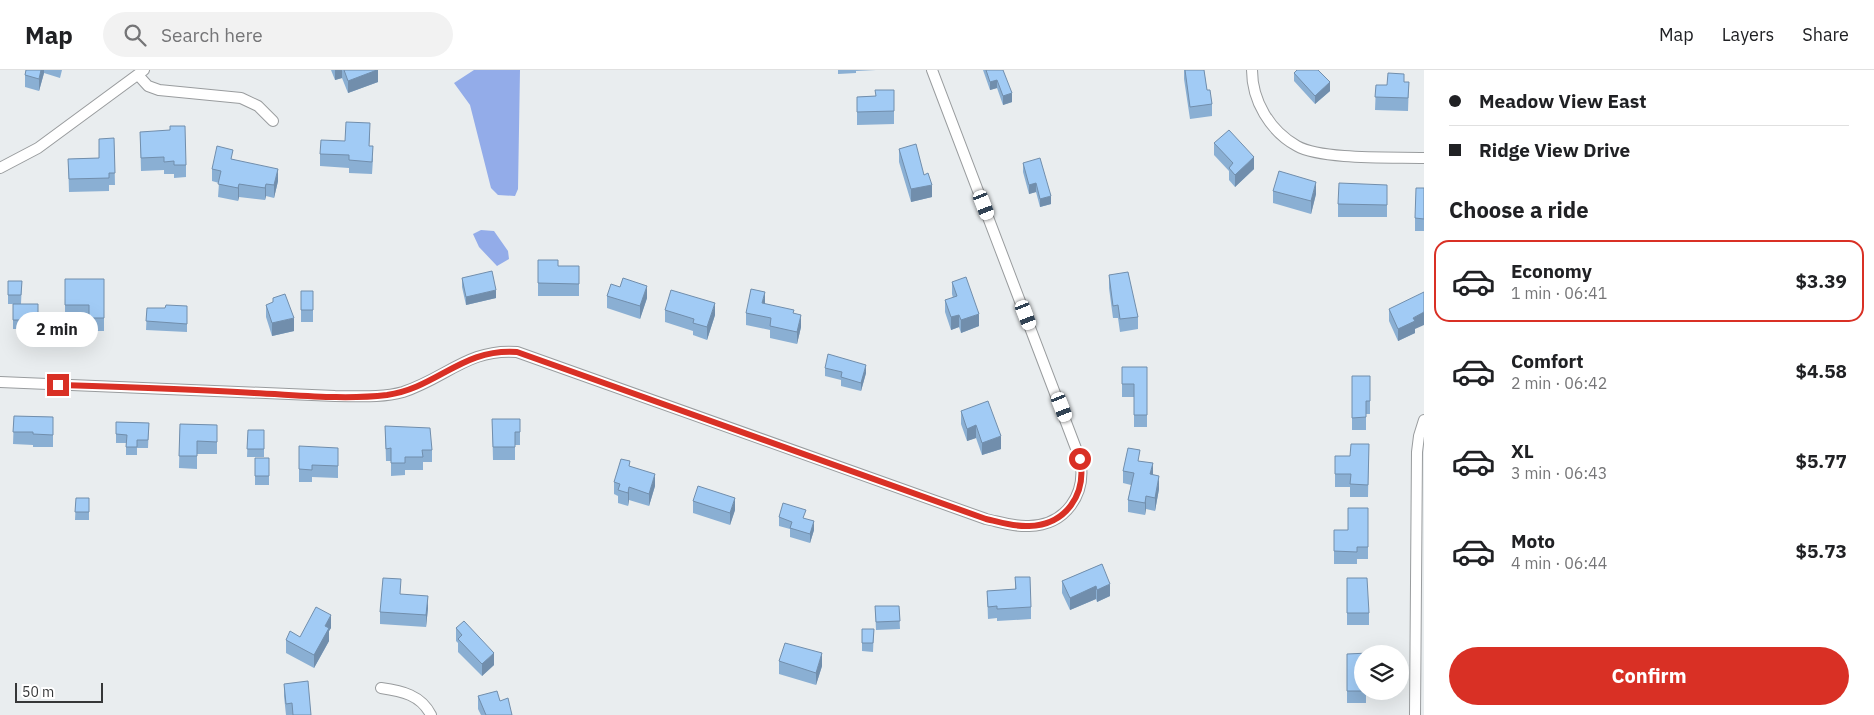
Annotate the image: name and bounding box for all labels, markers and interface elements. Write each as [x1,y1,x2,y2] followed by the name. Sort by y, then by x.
[103,12,453,57] search box
[25,19,73,51] text: Map
[121,21,149,49] icon: search
[161,23,263,47] text: Search here
[1659,23,1694,46] text: Map
[1722,23,1774,46] text: Layers
[1802,23,1849,46] text: Share
[1479,89,1646,113] text: Meadow View East
[1479,138,1630,162] text: Ridge View Drive
[971,188,996,222] car
[1449,195,1589,224] text: Choose a ride
[1451,259,1496,304] icon: car
[1511,259,1592,283] text: Economy
[1795,269,1847,293] text: $3.39
[1511,283,1607,303] text: 1 min · 06:41
[1013,298,1038,332] car
[17,312,99,348] callout: 2 min
[36,319,78,339] text: 2 min
[1451,349,1496,394] icon: car
[1511,349,1584,373] text: Comfort
[1795,359,1847,383] text: $4.58
[1511,373,1607,393] text: 2 min · 06:42
[47,374,69,396] route end
[1049,390,1074,424] car
[1451,439,1496,484] icon: car
[1511,439,1534,463] text: XL
[1069,448,1091,470] route start
[1795,449,1847,473] text: $5.77
[1511,463,1607,483] text: 3 min · 06:43
[1451,529,1496,574] icon: car
[1511,529,1555,553] text: Moto
[1795,539,1847,563] text: $5.73
[1511,553,1607,573] text: 4 min · 06:44
[1354,645,1409,700] map controls
[1354,645,1409,700] button: layers
[1449,647,1849,705] button: Confirm
[15,680,102,703] scale bar
[22,683,54,701] text: 50 m

